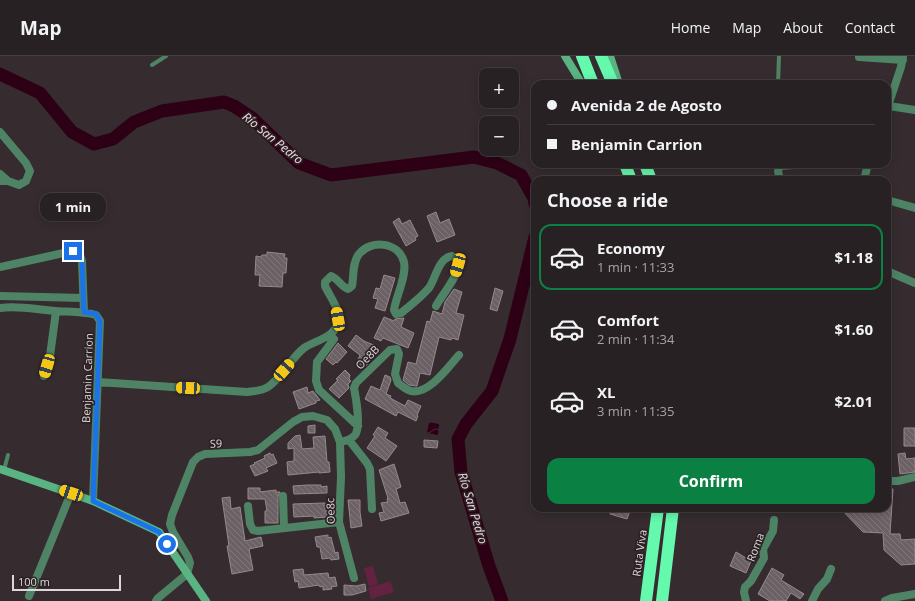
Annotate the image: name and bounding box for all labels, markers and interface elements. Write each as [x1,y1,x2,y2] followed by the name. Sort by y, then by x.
[20,15,61,41] text: Map
[671,18,710,37] text: Home
[732,18,761,37] text: Map
[783,18,823,37] text: About
[845,18,895,37] text: Contact
[479,68,519,156] map controls
[479,68,519,108] button: +
[571,95,722,115] text: Avenida 2 de Agosto
[239,108,307,168] water label: Río San Pedro
[479,116,519,156] button: −
[571,134,702,154] text: Benjamin Carrion
[547,188,668,212] text: Choose a ride
[40,193,106,221] callout: 1 min
[55,198,91,216] text: 1 min
[597,238,665,258] text: Economy
[549,239,585,275] icon: car
[64,242,82,260] route end
[834,247,873,267] text: $1.18
[449,252,467,278] car
[597,258,674,276] text: 1 min · 11:33
[330,306,346,332] car
[597,310,659,330] text: Comfort
[549,311,585,347] icon: car
[834,319,873,339] text: $1.60
[597,330,674,348] text: 2 min · 11:34
[78,333,96,423] street label: Benjamin Carrion
[352,342,382,372] street label: Oe8B
[38,353,56,379] car
[272,357,296,383] car
[176,381,200,395] car
[597,382,615,402] text: XL
[549,383,585,419] icon: car
[834,391,873,411] text: $2.01
[597,402,674,420] text: 3 min · 11:35
[210,435,222,451] street label: S9
[547,458,875,504] button: Confirm
[454,470,492,546] water label: Río San Pedro
[58,483,84,503] car
[322,498,338,524] street label: Oe8c
[628,528,650,578] street label: Ruta Viva
[743,530,767,564] street label: Roma
[158,535,176,553] route start
[12,573,121,592] scale bar
[18,574,50,589] text: 100 m

